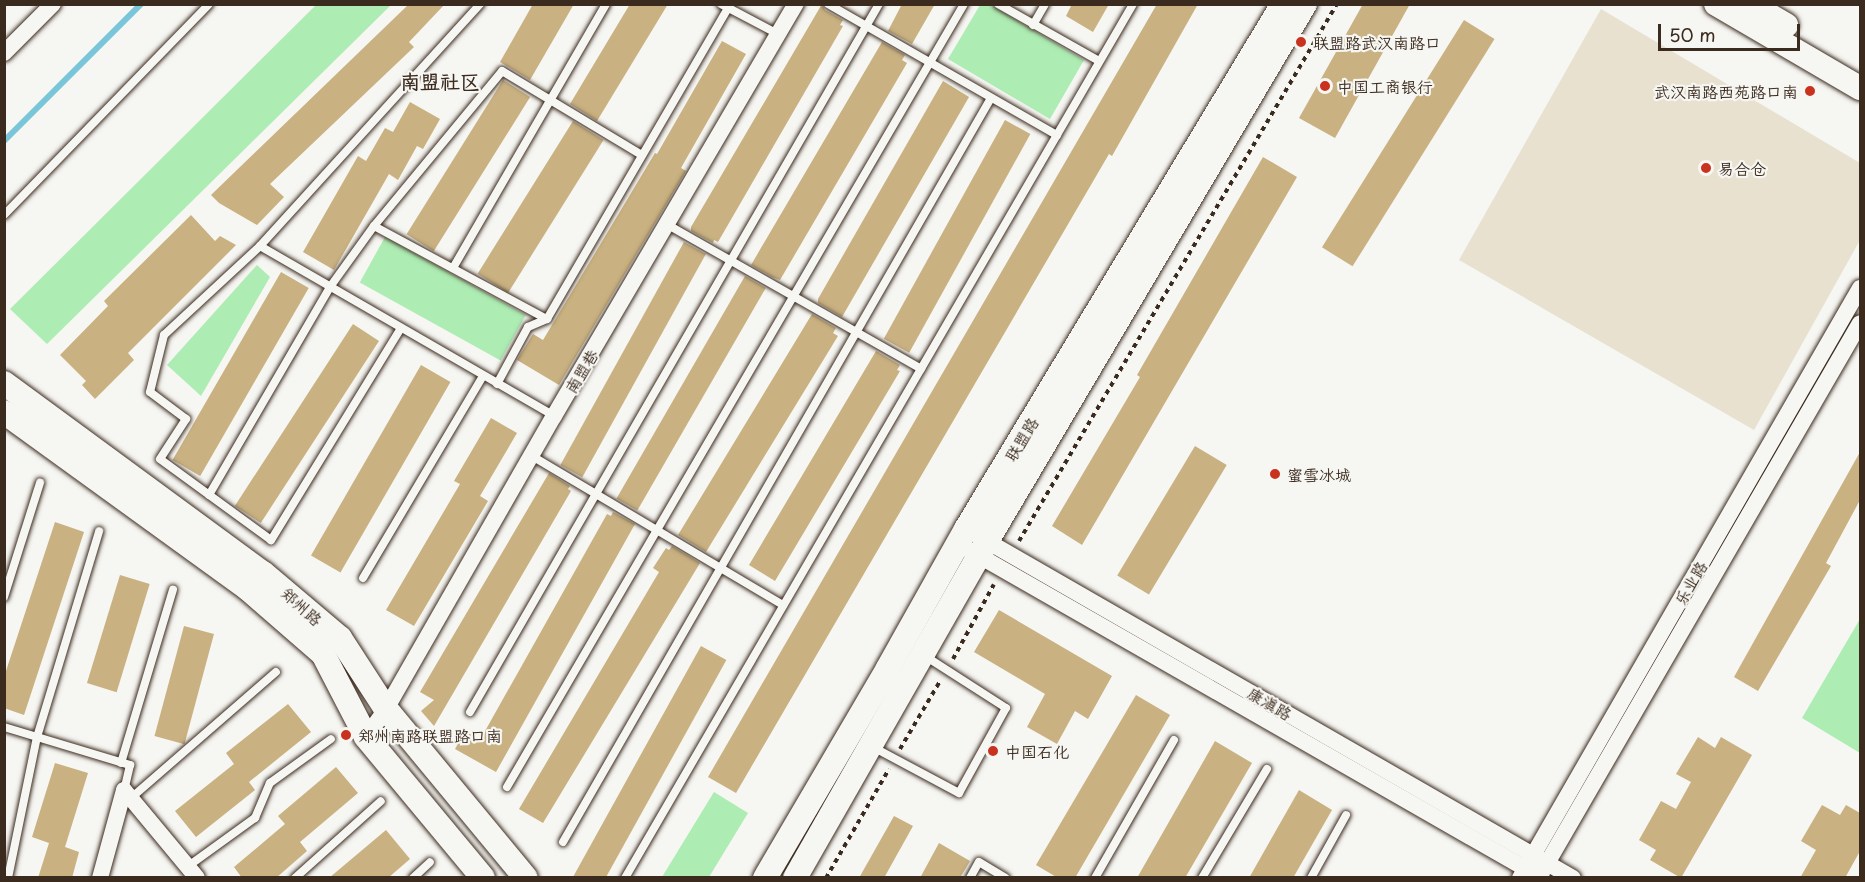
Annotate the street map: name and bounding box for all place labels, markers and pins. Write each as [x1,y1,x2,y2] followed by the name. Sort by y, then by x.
[1313,32,1441,52] place label: 联盟路武汉南路口
[1294,35,1308,49] marker: 联盟路武汉南路口
[1337,76,1433,96] place label: 中国工商银行
[1318,79,1332,93] marker: 中国工商银行
[1654,81,1798,101] place label: 武汉南路西苑路口南
[1803,84,1817,98] marker: 武汉南路西苑路口南
[1718,158,1766,178] place label: 易合仓
[1699,161,1713,175] marker: 易合仓
[1287,464,1351,484] place label: 蜜雪冰城
[1268,467,1282,481] marker: 蜜雪冰城
[358,725,502,745] place label: 郑州南路联盟路口南
[339,728,353,742] marker: 郑州南路联盟路口南
[1005,741,1069,761] place label: 中国石化
[986,744,1000,758] marker: 中国石化

